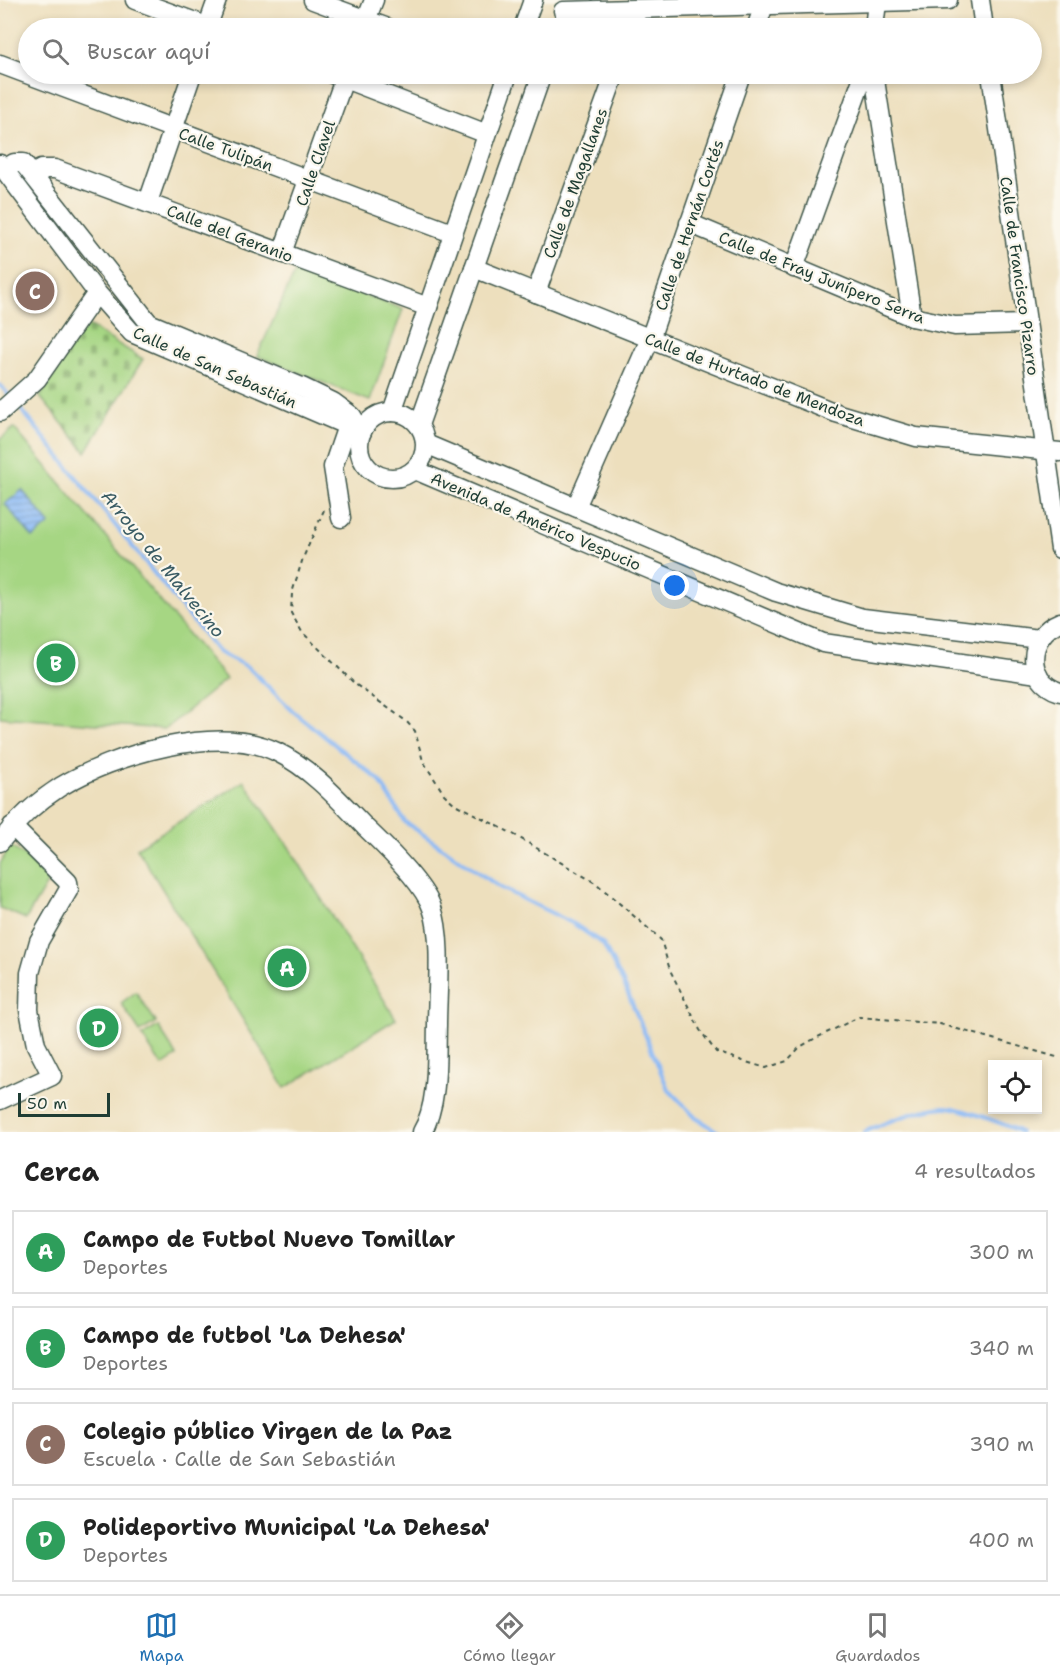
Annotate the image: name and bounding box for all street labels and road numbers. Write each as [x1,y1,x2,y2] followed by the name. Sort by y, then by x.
[538,105,613,261] street label: Calle de Magallanes
[291,117,340,209] street label: Calle Clavel
[176,123,276,176] street label: Calle Tulipán
[650,137,729,313] street label: Calle de Hernán Cortés
[995,175,1044,377] street label: Calle de Francisco Pizarro
[164,200,296,267] street label: Calle del Geranio
[716,226,928,328] street label: Calle de Fray Junípero Serra
[130,322,300,413] street label: Calle de San Sebastián
[642,328,868,431] street label: Calle de Hurtado de Mendoza
[427,468,644,575] street label: Avenida de Américo Vespucio

